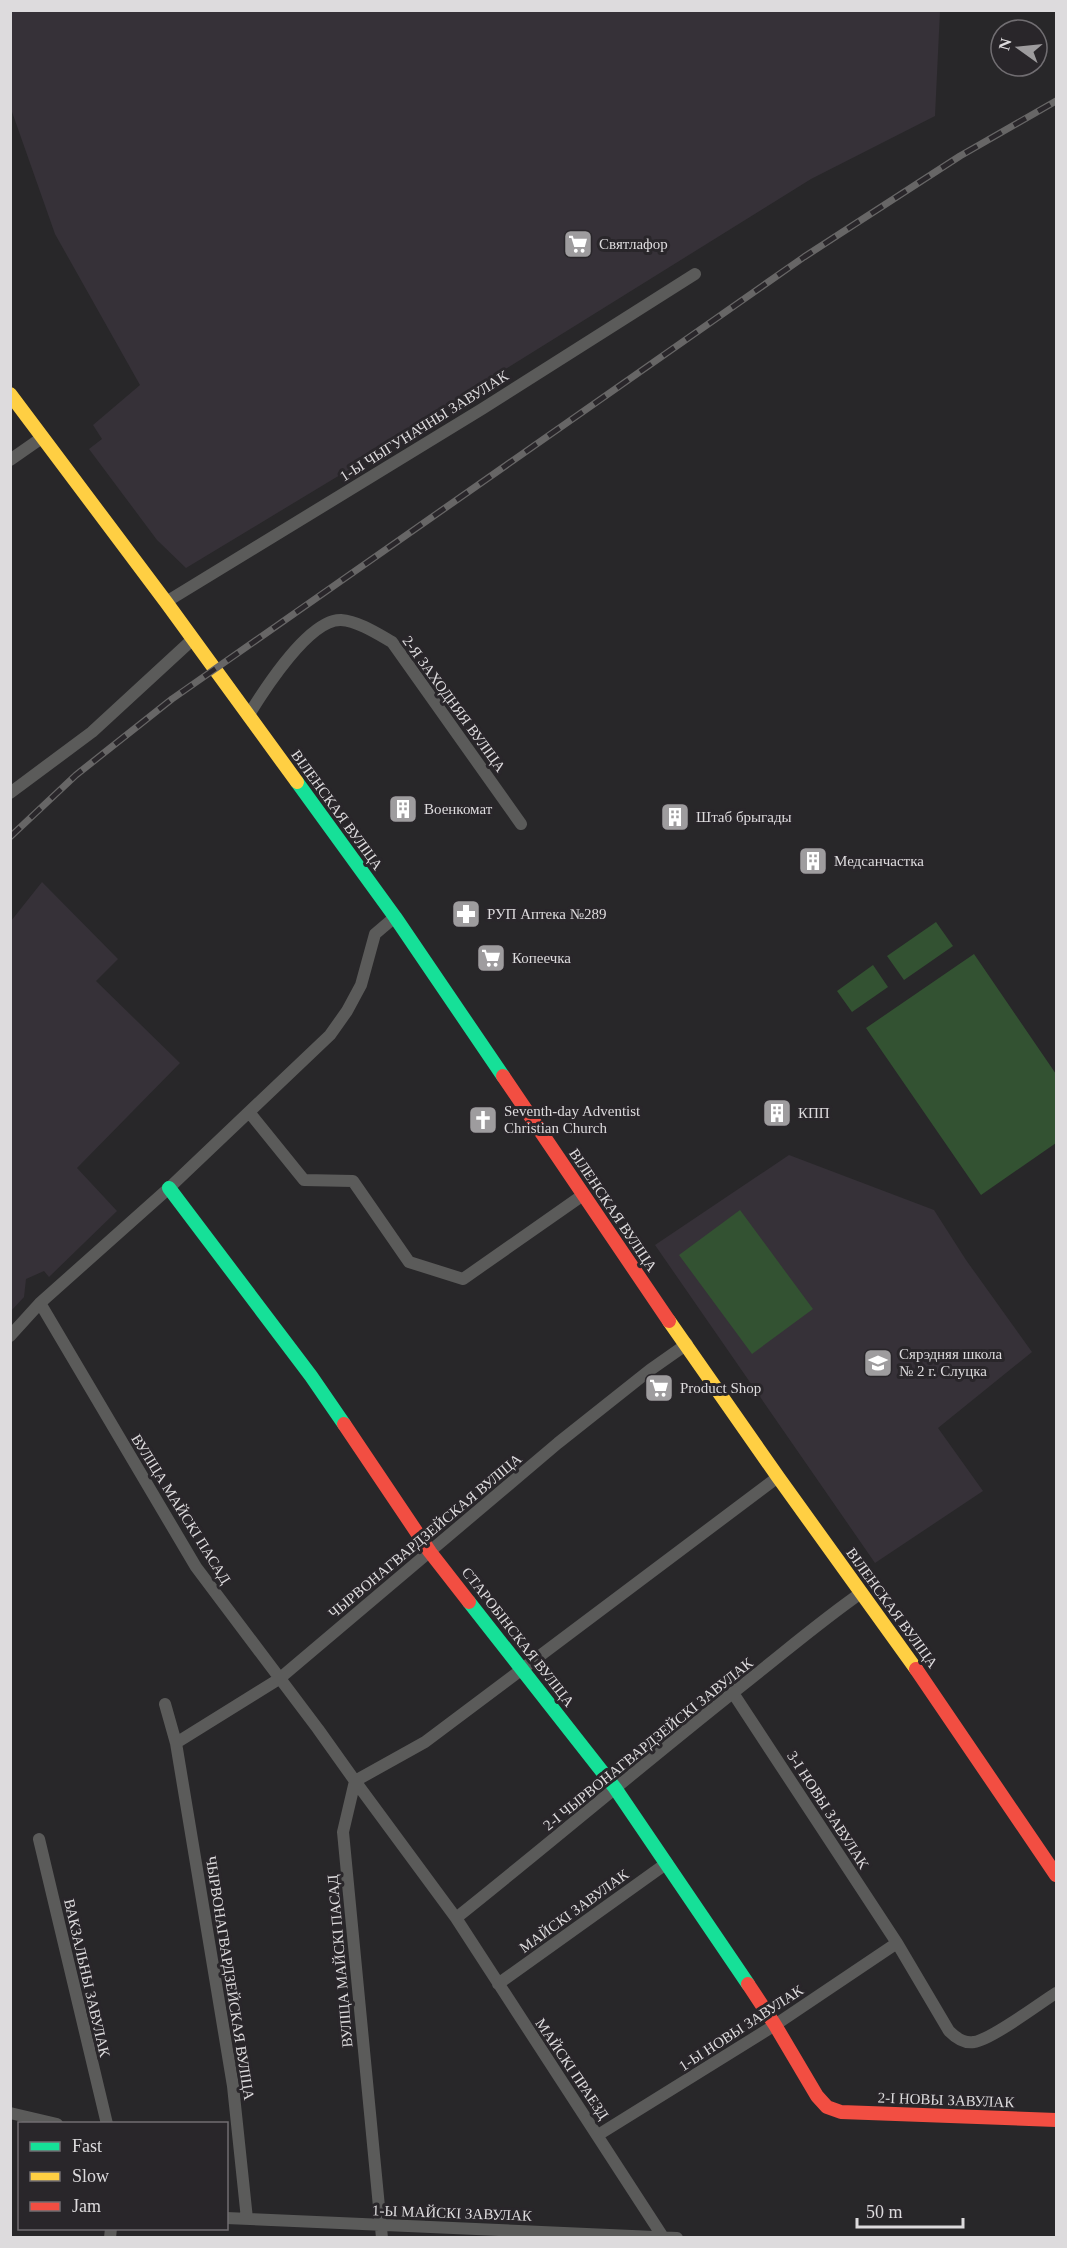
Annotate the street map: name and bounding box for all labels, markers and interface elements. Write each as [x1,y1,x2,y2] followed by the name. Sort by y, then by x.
[989,18,1049,78] north arrow
[995,36,1015,52] text: N
[562,228,594,260] supermarket icon: Святлафор
[599,236,668,252] place label: Святлафор
[337,367,512,485] street label: 1-Ы ЧЫГУНАЧНЫ ЗАВУЛАК
[399,633,509,775] street label: 2-Я ЗАХОДНЯЯ ВУЛІЦА
[288,747,386,873] street label: ВІЛЕНСКАЯ ВУЛІЦА
[387,793,419,825] building icon: Военкомат
[424,801,493,817] place label: Военкомат
[659,801,691,833] building icon: Штаб брыгады
[696,809,792,825] place label: Штаб брыгады
[797,845,829,877] building icon: Медсанчастка
[834,853,924,869] place label: Медсанчастка
[450,898,482,930] pharmacy icon: РУП Аптека №289
[487,906,607,922] place label: РУП Аптека №289
[475,942,507,974] supermarket icon: Копеечка
[512,950,571,966] place label: Копеечка
[761,1097,793,1129] building icon: КПП
[504,1103,641,1136] place label: Seventh-day Adventist Christian Church
[467,1104,499,1136] church icon: Seventh-day Adventist Christian Church
[798,1105,830,1121] place label: КПП
[566,1146,660,1274] street label: ВІЛЕНСКАЯ ВУЛІЦА
[899,1346,1003,1379] place label: Сярэдняя школа № 2 г. Слуцка
[862,1347,894,1379] school or university icon: Сярэдняя школа № 2 г. Слуцка
[643,1372,675,1404] supermarket icon: Product Shop
[680,1380,761,1396] place label: Product Shop
[128,1431,234,1587] street label: ВУЛІЦА МАЙСКІ ПАСАД
[325,1450,525,1621] street label: ЧЫРВОНАГВАРДЗЕЙСКАЯ ВУЛІЦА
[843,1545,941,1671] street label: ВІЛЕНСКАЯ ВУЛІЦА
[459,1564,577,1710] street label: СТАРОБІНСКАЯ ВУЛІЦА
[540,1654,757,1833] street label: 2-І ЧЫРВОНАГВАРДЗЕЙСКІ ЗАВУЛАК
[784,1748,873,1873] street label: 3-І НОВЫ ЗАВУЛАК
[203,1855,257,2101] street label: ЧЫРВОНАГВАРДЗЕЙСКАЯ ВУЛІЦА
[516,1865,632,1956] street label: МАЙСКІ ЗАВУЛАК
[324,1874,356,2048] street label: ВУЛІЦА МАЙСКІ ПАСАД
[61,1897,113,2060] street label: ВАКЗАЛЬНЫ ЗАВУЛАК
[676,1981,807,2074] street label: 1-Ы НОВЫ ЗАВУЛАК
[532,2016,612,2122] street label: МАЙСКІ ПРАЕЗД
[877,2090,1016,2110] street label: 2-І НОВЫ ЗАВУЛАК
[18,2122,228,2230] legend
[72,2136,102,2156] text: Fast
[72,2166,109,2186] text: Slow
[857,2191,964,2229] scale bar
[72,2196,101,2216] text: Jam
[372,2202,533,2224] street label: 1-Ы МАЙСКІ ЗАВУЛАК
[866,2202,903,2222] text: 50 m

